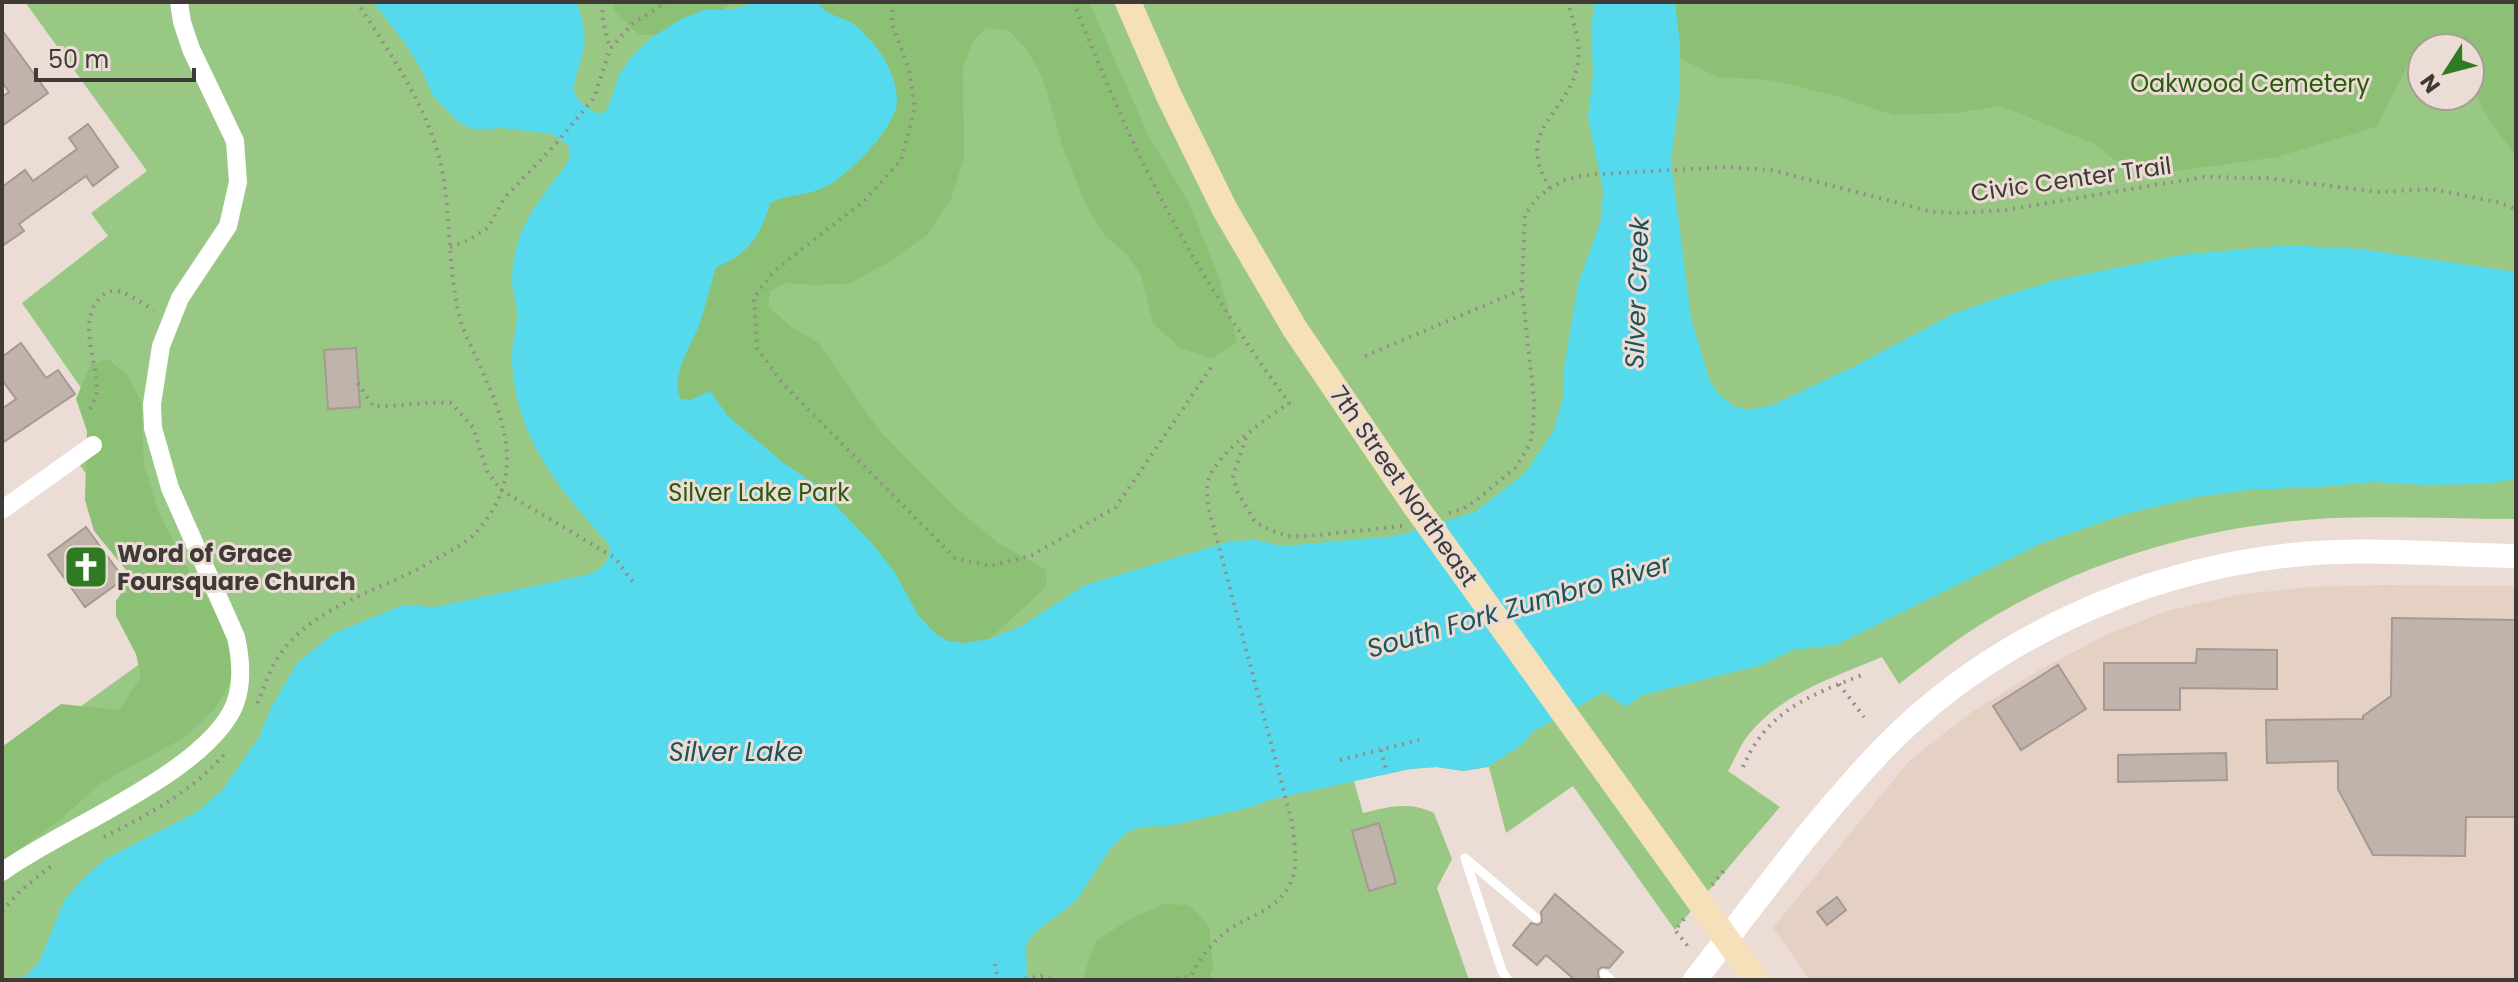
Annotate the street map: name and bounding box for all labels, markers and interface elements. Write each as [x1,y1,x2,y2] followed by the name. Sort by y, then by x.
[36,32,194,82] scale bar
[2406,32,2486,112] north arrow
[48,43,109,76] text: 50 m
[2130,67,2370,100] park label: Oakwood Cemetery
[2413,68,2448,99] text: N
[1968,149,2174,209] street label: Civic Center Trail
[1616,215,1658,369] water label: Silver Creek
[1322,379,1486,593] street label: 7th Street Northeast
[668,476,850,509] park label: Silver Lake Park
[117,537,356,598] place label: Word of Grace Foursquare Church
[62,543,110,591] church icon: Word of Grace Foursquare Church
[1363,545,1676,667] water label: South Fork Zumbro River
[669,734,803,770] water label: Silver Lake

